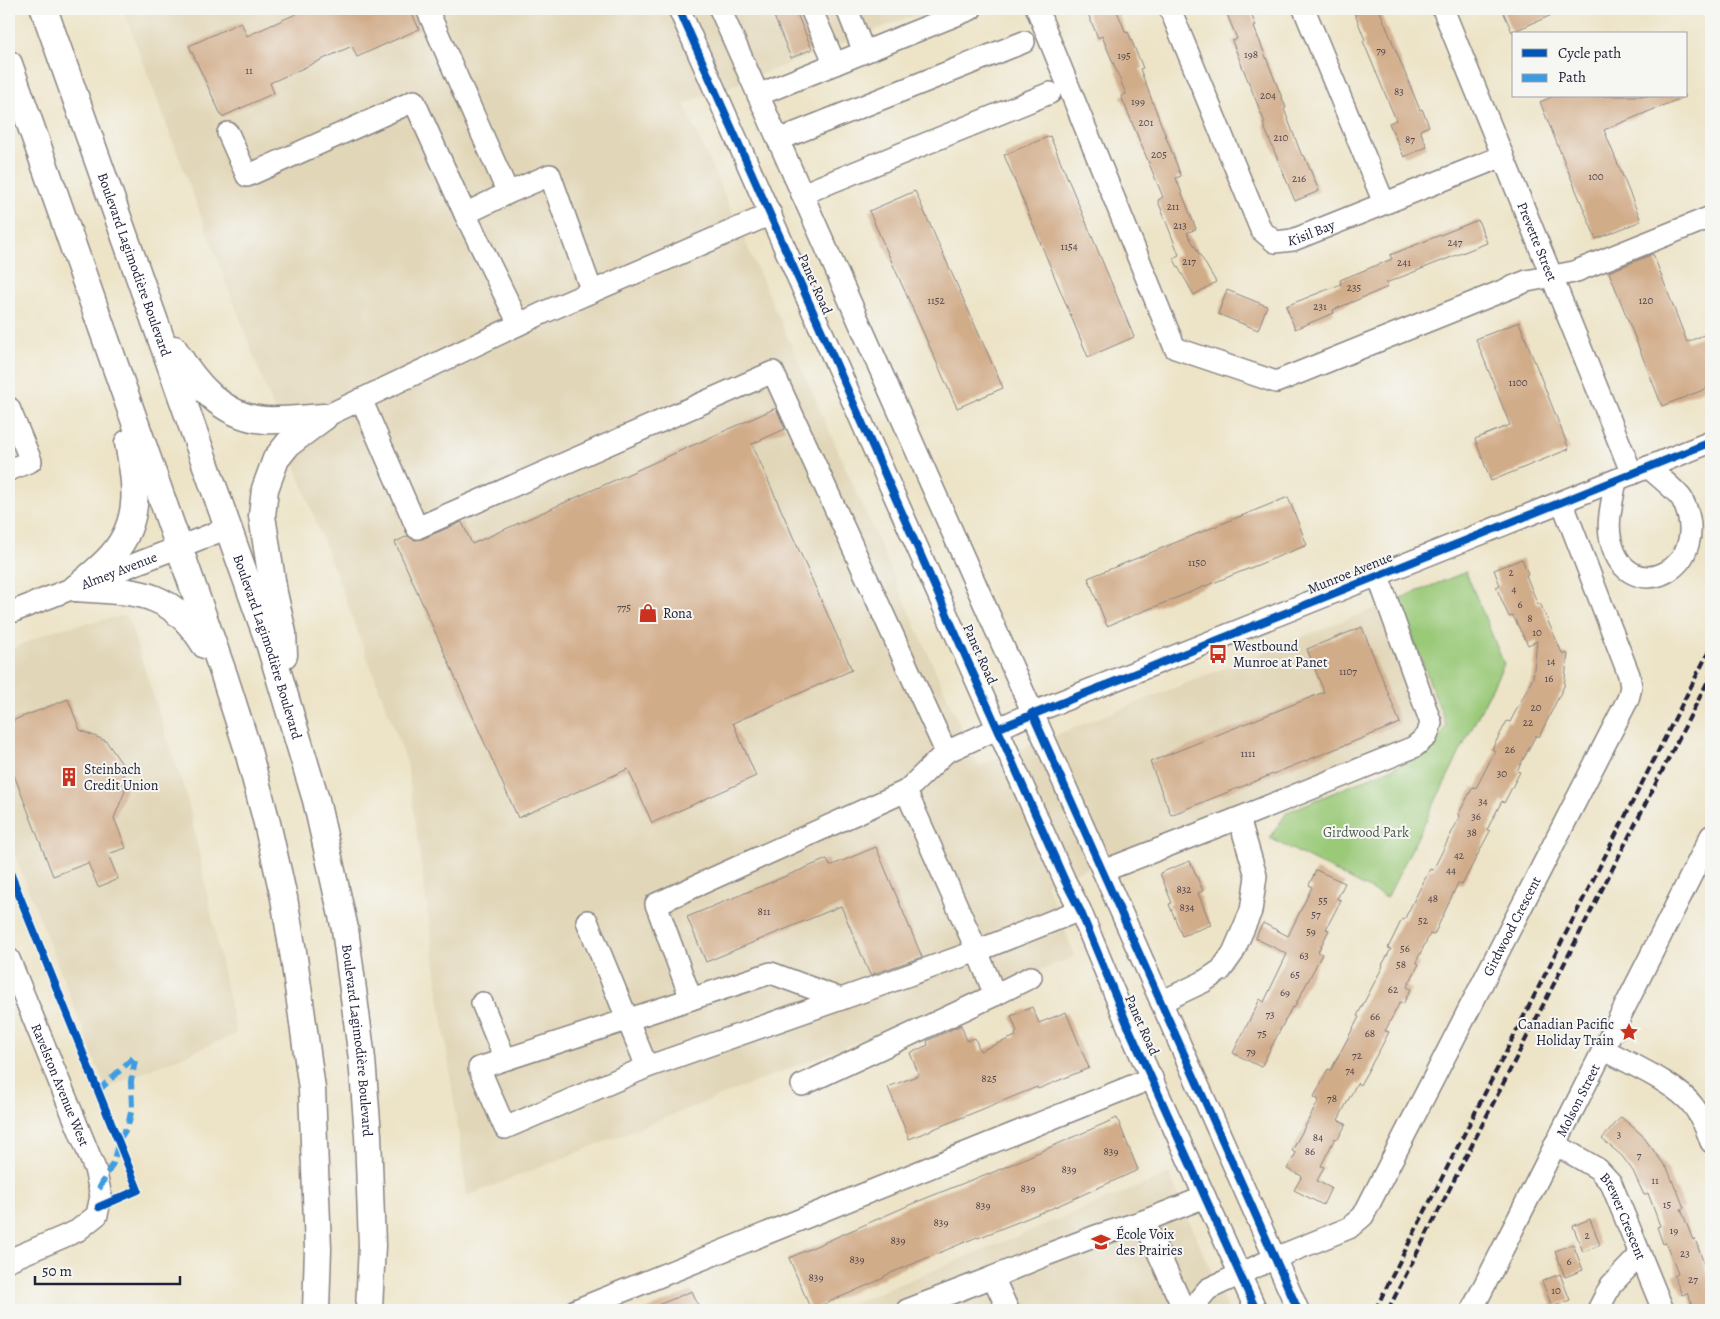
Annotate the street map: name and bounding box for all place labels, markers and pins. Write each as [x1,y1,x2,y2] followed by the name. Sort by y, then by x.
[637,602,659,624] shop icon: Rona
[663,604,693,623] place label: Rona
[1232,637,1328,672] place label: Westbound Munroe at Panet
[1207,643,1229,665] bus stop icon: Westbound Munroe at Panet
[84,760,159,795] place label: Steinbach Credit Union
[58,766,80,788] building icon: Steinbach Credit Union
[1518,1015,1614,1050] place label: Canadian Pacific Holiday Train
[1618,1021,1640,1043] place icon: Canadian Pacific Holiday Train
[1116,1225,1183,1260] place label: École Voix des Prairies
[1090,1231,1112,1253] school or university icon: École Voix des Prairies

